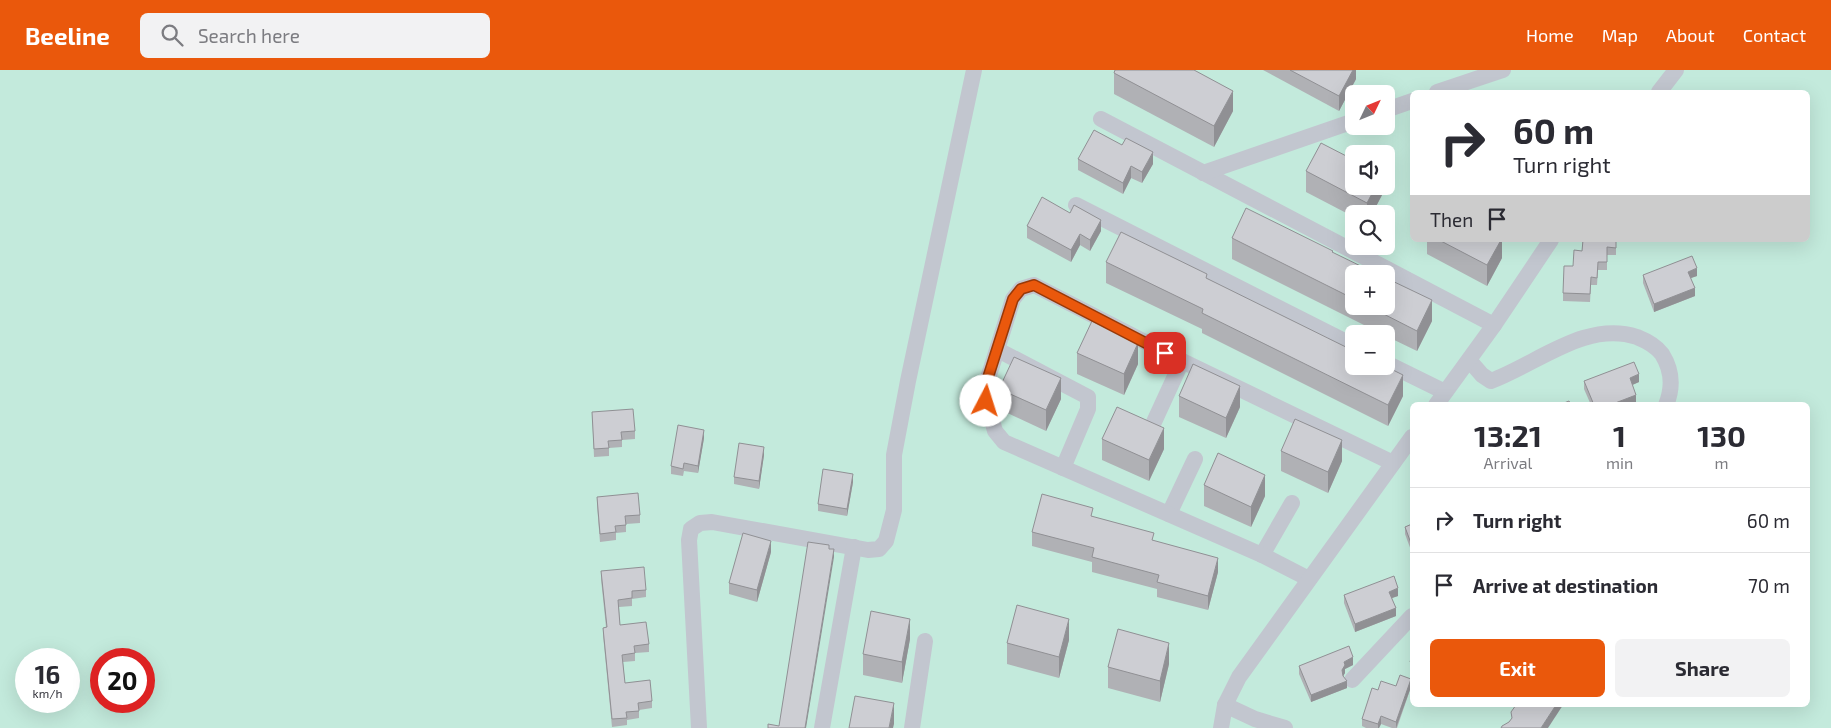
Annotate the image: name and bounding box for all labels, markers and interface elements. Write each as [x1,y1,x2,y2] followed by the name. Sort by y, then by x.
[140,13,490,58] search box
[25,21,110,50] text: Beeline
[158,21,186,49] icon: search
[198,24,300,47] text: Search here
[1526,24,1574,46] text: Home
[1602,24,1638,46] text: Map
[1666,24,1715,46] text: About
[1743,24,1806,46] text: Contact
[1345,85,1395,135] north arrow
[1345,85,1395,375] map controls
[1513,109,1594,151] text: 60 m
[1430,110,1495,175] icon: right
[1345,145,1395,195] button: sound
[1513,151,1611,177] text: Turn right
[1345,205,1395,255] button: search
[1483,205,1511,233] icon: arrive
[1430,208,1473,231] text: Then
[1345,265,1395,315] button: +
[1345,325,1395,375] button: −
[1144,332,1186,374] pin
[1151,339,1179,367] icon: arrive
[959,374,1011,426] position arrow
[1474,417,1542,453] text: 13:21
[1613,417,1626,453] text: 1
[1697,417,1746,453] text: 130
[1484,453,1532,472] text: Arrival
[1606,453,1633,472] text: min
[1715,453,1729,472] text: m
[1430,506,1458,534] icon: right
[1473,509,1561,532] text: Turn right
[1747,509,1790,532] text: 60 m
[1430,571,1458,599] icon: arrive
[1473,574,1658,597] text: Arrive at destination
[1748,574,1790,597] text: 70 m
[1430,639,1605,697] button: Exit
[1615,639,1790,697] button: Share
[90,648,155,713] speed limit sign: 20
[35,659,60,689] text: 16
[33,686,62,700] text: km/h

